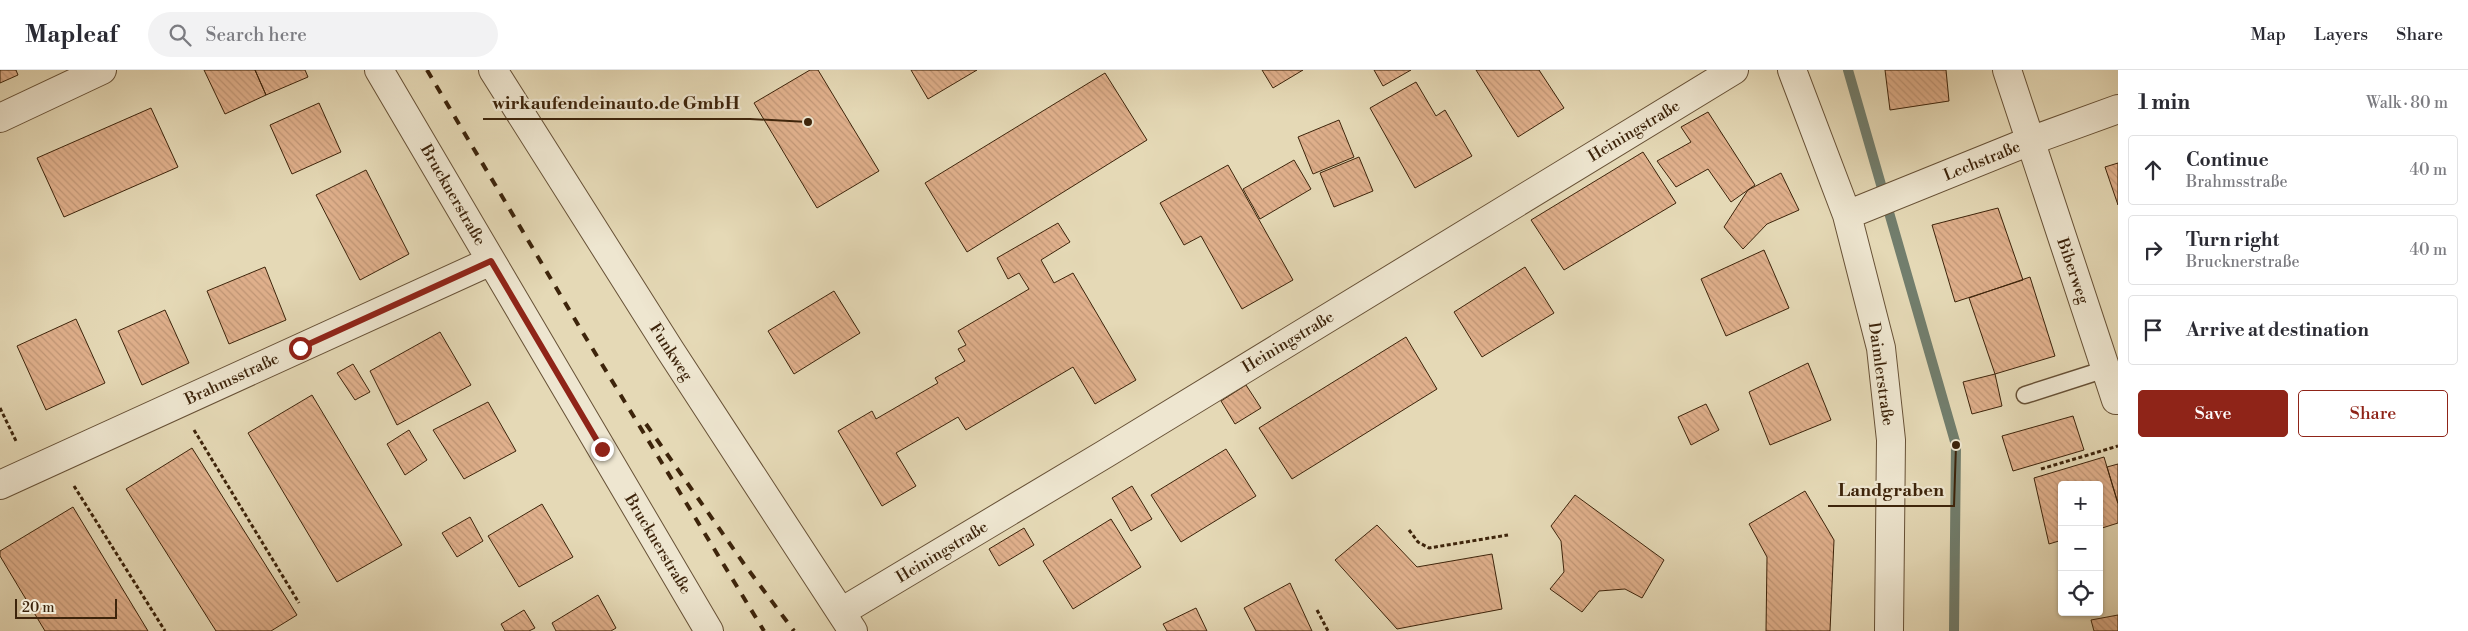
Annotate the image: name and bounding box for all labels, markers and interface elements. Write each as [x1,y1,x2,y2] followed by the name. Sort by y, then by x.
[148,12,498,57] search box
[25,20,118,50] text: Mapleaf
[166,21,194,49] icon: search
[206,23,307,47] text: Search here
[2251,23,2286,46] text: Map
[2314,23,2368,46] text: Layers
[2396,23,2443,46] text: Share
[483,86,750,119] callout: wirkaufendeinauto.de GmbH
[2138,90,2190,116] text: 1 min
[491,92,740,115] text: wirkaufendeinauto.de GmbH
[2366,93,2448,113] text: Walk · 80 m
[1584,96,1684,166] street label: Heiningstraße
[1941,137,2023,185] street label: Lechstraße
[415,140,490,249] street label: Brucknerstraße
[2186,148,2269,172] text: Continue
[2139,156,2167,184] icon: ahead
[2410,160,2447,180] text: 40 m
[2186,172,2288,192] text: Brahmsstraße
[2186,228,2279,252] text: Turn right
[2052,234,2094,307] street label: Biberweg
[2139,236,2167,264] icon: right
[2410,240,2447,260] text: 40 m
[2186,252,2300,272] text: Brucknerstraße
[1238,307,1338,377] street label: Heiningstraße
[2139,316,2167,344] icon: arrive
[2186,318,2369,342] text: Arrive at destination
[645,319,697,385] street label: Funkweg
[1864,321,1898,427] street label: Daimlerstraße
[289,337,312,360] route start
[181,348,282,410] street label: Brahmsstraße
[2138,390,2288,437] button: Save
[2298,390,2448,437] button: Share
[591,438,614,461] route end
[1828,473,1954,506] callout: Landgraben
[1838,479,1944,502] text: Landgraben
[2058,481,2103,616] map controls
[2058,481,2103,526] button: +
[620,489,696,598] street label: Brucknerstraße
[892,517,992,587] street label: Heiningstraße
[2058,526,2103,571] button: −
[2058,571,2103,616] button: locate
[15,596,118,619] scale bar
[22,599,54,617] text: 20 m

